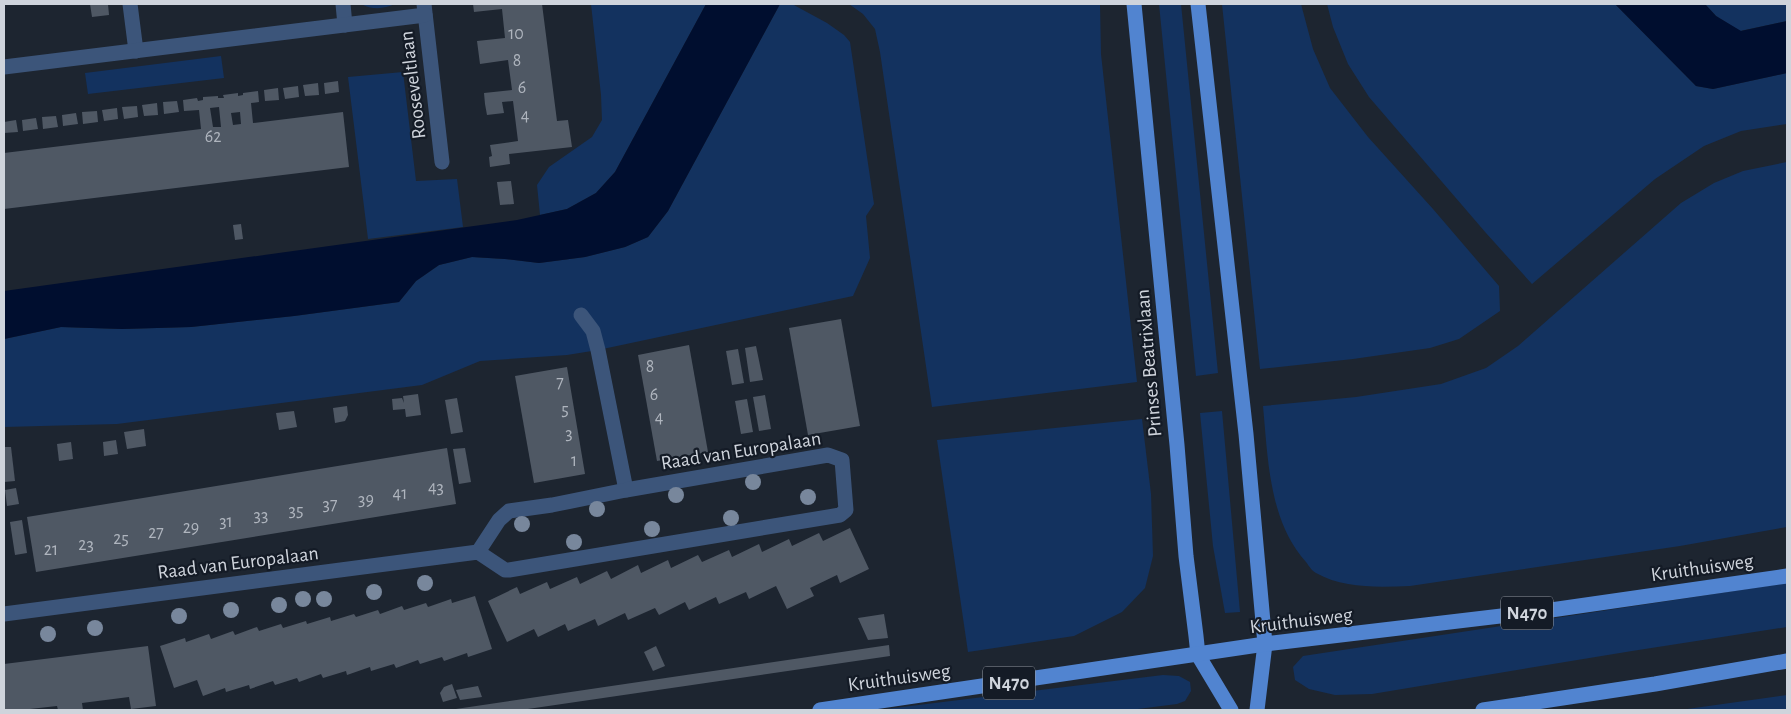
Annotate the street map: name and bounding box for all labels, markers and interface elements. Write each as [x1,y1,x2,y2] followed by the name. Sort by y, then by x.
[508,25,524,43] house number: 10
[396,30,430,140] street label: Rooseveltlaan
[513,52,521,70] house number: 8
[518,79,526,97] house number: 6
[521,107,530,125] house number: 4
[205,128,221,146] house number: 62
[1133,288,1165,438] street label: Prinses Beatrixlaan
[646,358,654,376] house number: 8
[556,374,564,392] house number: 7
[650,386,658,404] house number: 6
[561,401,569,419] house number: 5
[655,409,664,427] house number: 4
[565,425,573,443] house number: 3
[659,428,823,474] street label: Raad van Europalaan
[571,452,577,470] house number: 1
[428,479,444,497] house number: 43
[393,485,407,503] house number: 41
[358,491,374,509] house number: 39
[323,496,337,514] house number: 37
[289,502,303,520] house number: 35
[254,507,268,525] house number: 33
[219,513,233,531] house number: 31
[183,519,199,537] house number: 29
[148,524,164,542] house number: 27
[113,530,129,548] house number: 25
[78,536,94,554] house number: 23
[44,541,58,559] house number: 21
[156,543,320,583] street label: Raad van Europalaan
[1649,551,1755,585] street label: Kruithuisweg
[1501,596,1553,630] road number: N470
[1248,605,1354,637] street label: Kruithuisweg
[846,661,952,695] street label: Kruithuisweg
[983,666,1035,700] road number: N470

